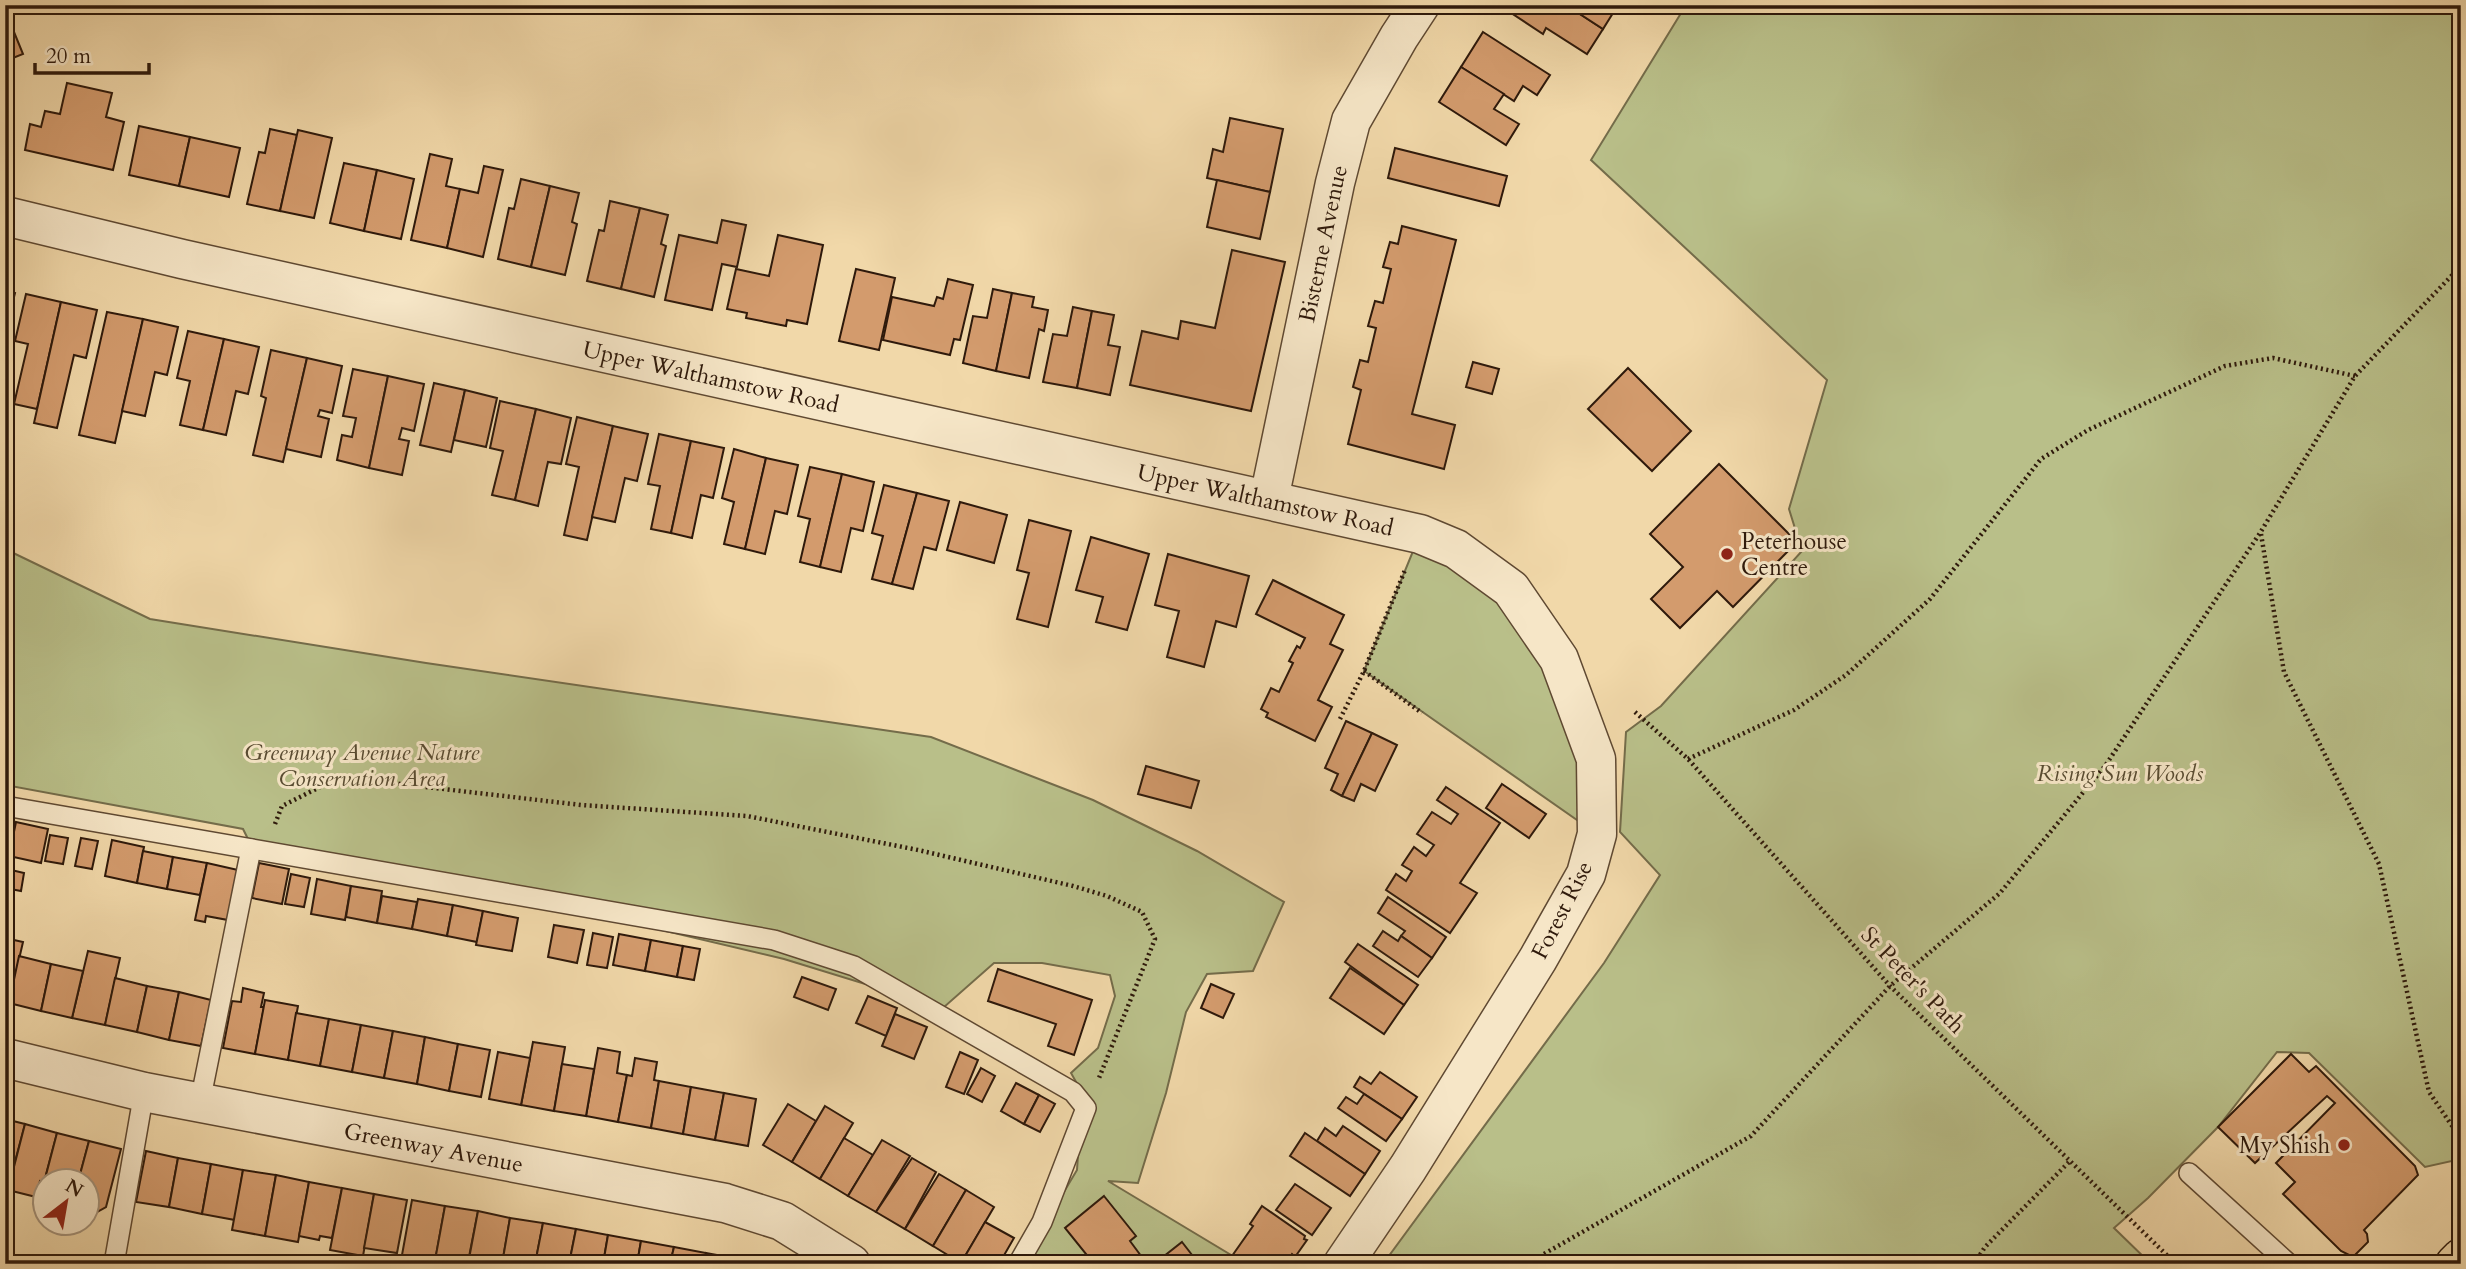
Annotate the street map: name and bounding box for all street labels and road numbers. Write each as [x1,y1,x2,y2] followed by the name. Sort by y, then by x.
[1291,161,1355,325] street label: Bisterne Avenue
[580,333,843,420] street label: Upper Walthamstow Road
[1134,456,1397,543] street label: Upper Walthamstow Road
[1524,856,1600,964] street label: Forest Rise
[1854,920,1972,1041] street label: St Peter's Path
[341,1115,526,1180] street label: Greenway Avenue

